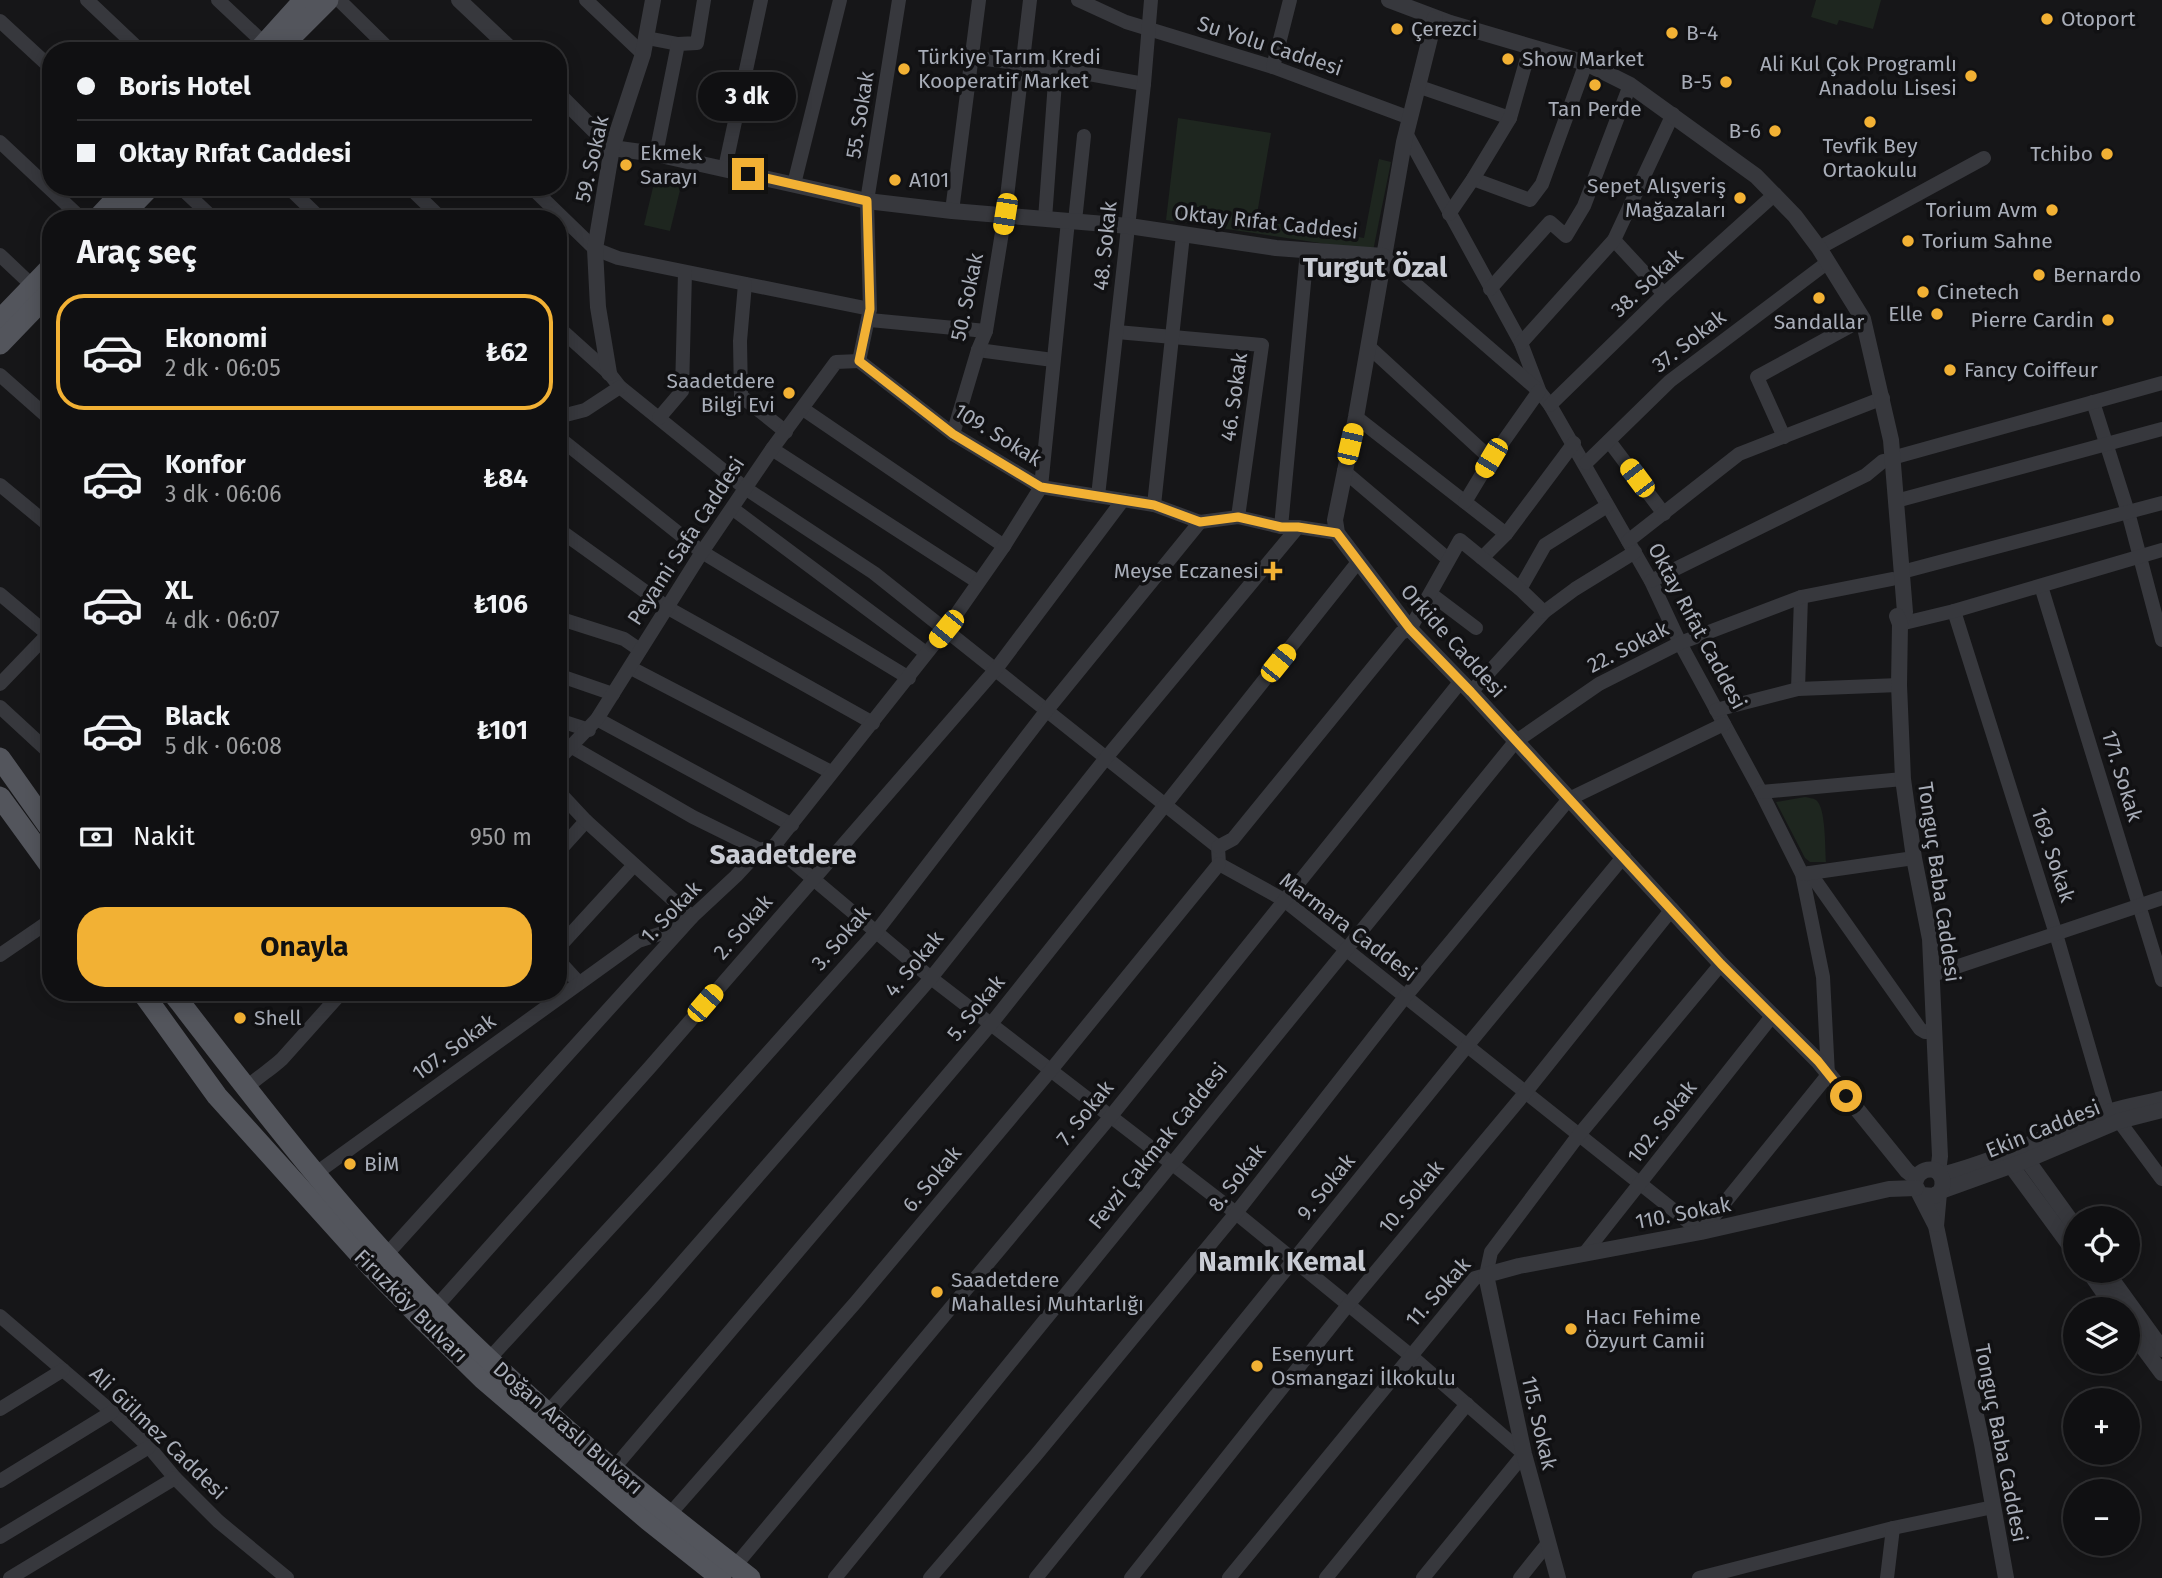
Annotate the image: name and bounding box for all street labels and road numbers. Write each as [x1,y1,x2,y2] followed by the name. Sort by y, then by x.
[1194,10,1346,82] street label: Su Yolu Caddesi
[840,69,880,160] street label: 55. Sokak
[569,113,615,205] street label: 59. Sokak
[1173,199,1359,245] street label: Oktay Rıfat Caddesi
[1087,200,1123,292] street label: 48. Sokak
[1606,243,1689,323] street label: 38. Sokak
[945,250,989,343] street label: 50. Sokak
[1647,304,1731,378] street label: 37. Sokak
[1215,351,1253,443] street label: 46. Sokak
[949,398,1047,472] street label: 109. Sokak
[622,452,750,630] street label: Peyami Safa Caddesi
[1642,538,1752,714] street label: Oktay Rıfat Caddesi
[1395,579,1511,703] street label: Orkide Caddesi
[1583,615,1673,678] street label: 22. Sokak
[2096,727,2148,825] street label: 171. Sokak
[1912,780,1966,984] street label: Tonguç Baba Caddesi
[2026,804,2081,906] street label: 169. Sokak
[1274,867,1422,987] street label: Marmara Caddesi
[635,875,707,948] street label: 1. Sokak
[708,889,778,965] street label: 2. Sokak
[806,900,876,976] street label: 3. Sokak
[879,926,949,1002] street label: 4. Sokak
[942,970,1011,1046] street label: 5. Sokak
[407,1008,501,1086] street label: 107. Sokak
[1083,1058,1233,1234] street label: Fevzi Çakmak Caddesi
[1051,1075,1119,1151] street label: 7. Sokak
[1622,1075,1703,1169] street label: 102. Sokak
[1982,1094,2104,1164] street label: Ekin Caddesi
[1203,1139,1272,1217] street label: 8. Sokak
[897,1141,967,1217] street label: 6. Sokak
[1291,1148,1361,1225] street label: 9. Sokak
[1373,1155,1449,1239] street label: 10. Sokak
[1633,1191,1733,1235] street label: 110. Sokak
[349,1244,473,1368] street label: Firuzköy Bulvarı
[1400,1252,1476,1332] street label: 11. Sokak
[1969,1342,2033,1544] street label: Tonguç Baba Caddesi
[488,1356,648,1500] street label: Doğan Araslı Bulvarı
[84,1361,232,1505] street label: Ali Gülmez Caddesi
[1516,1374,1562,1473] street label: 115. Sokak

